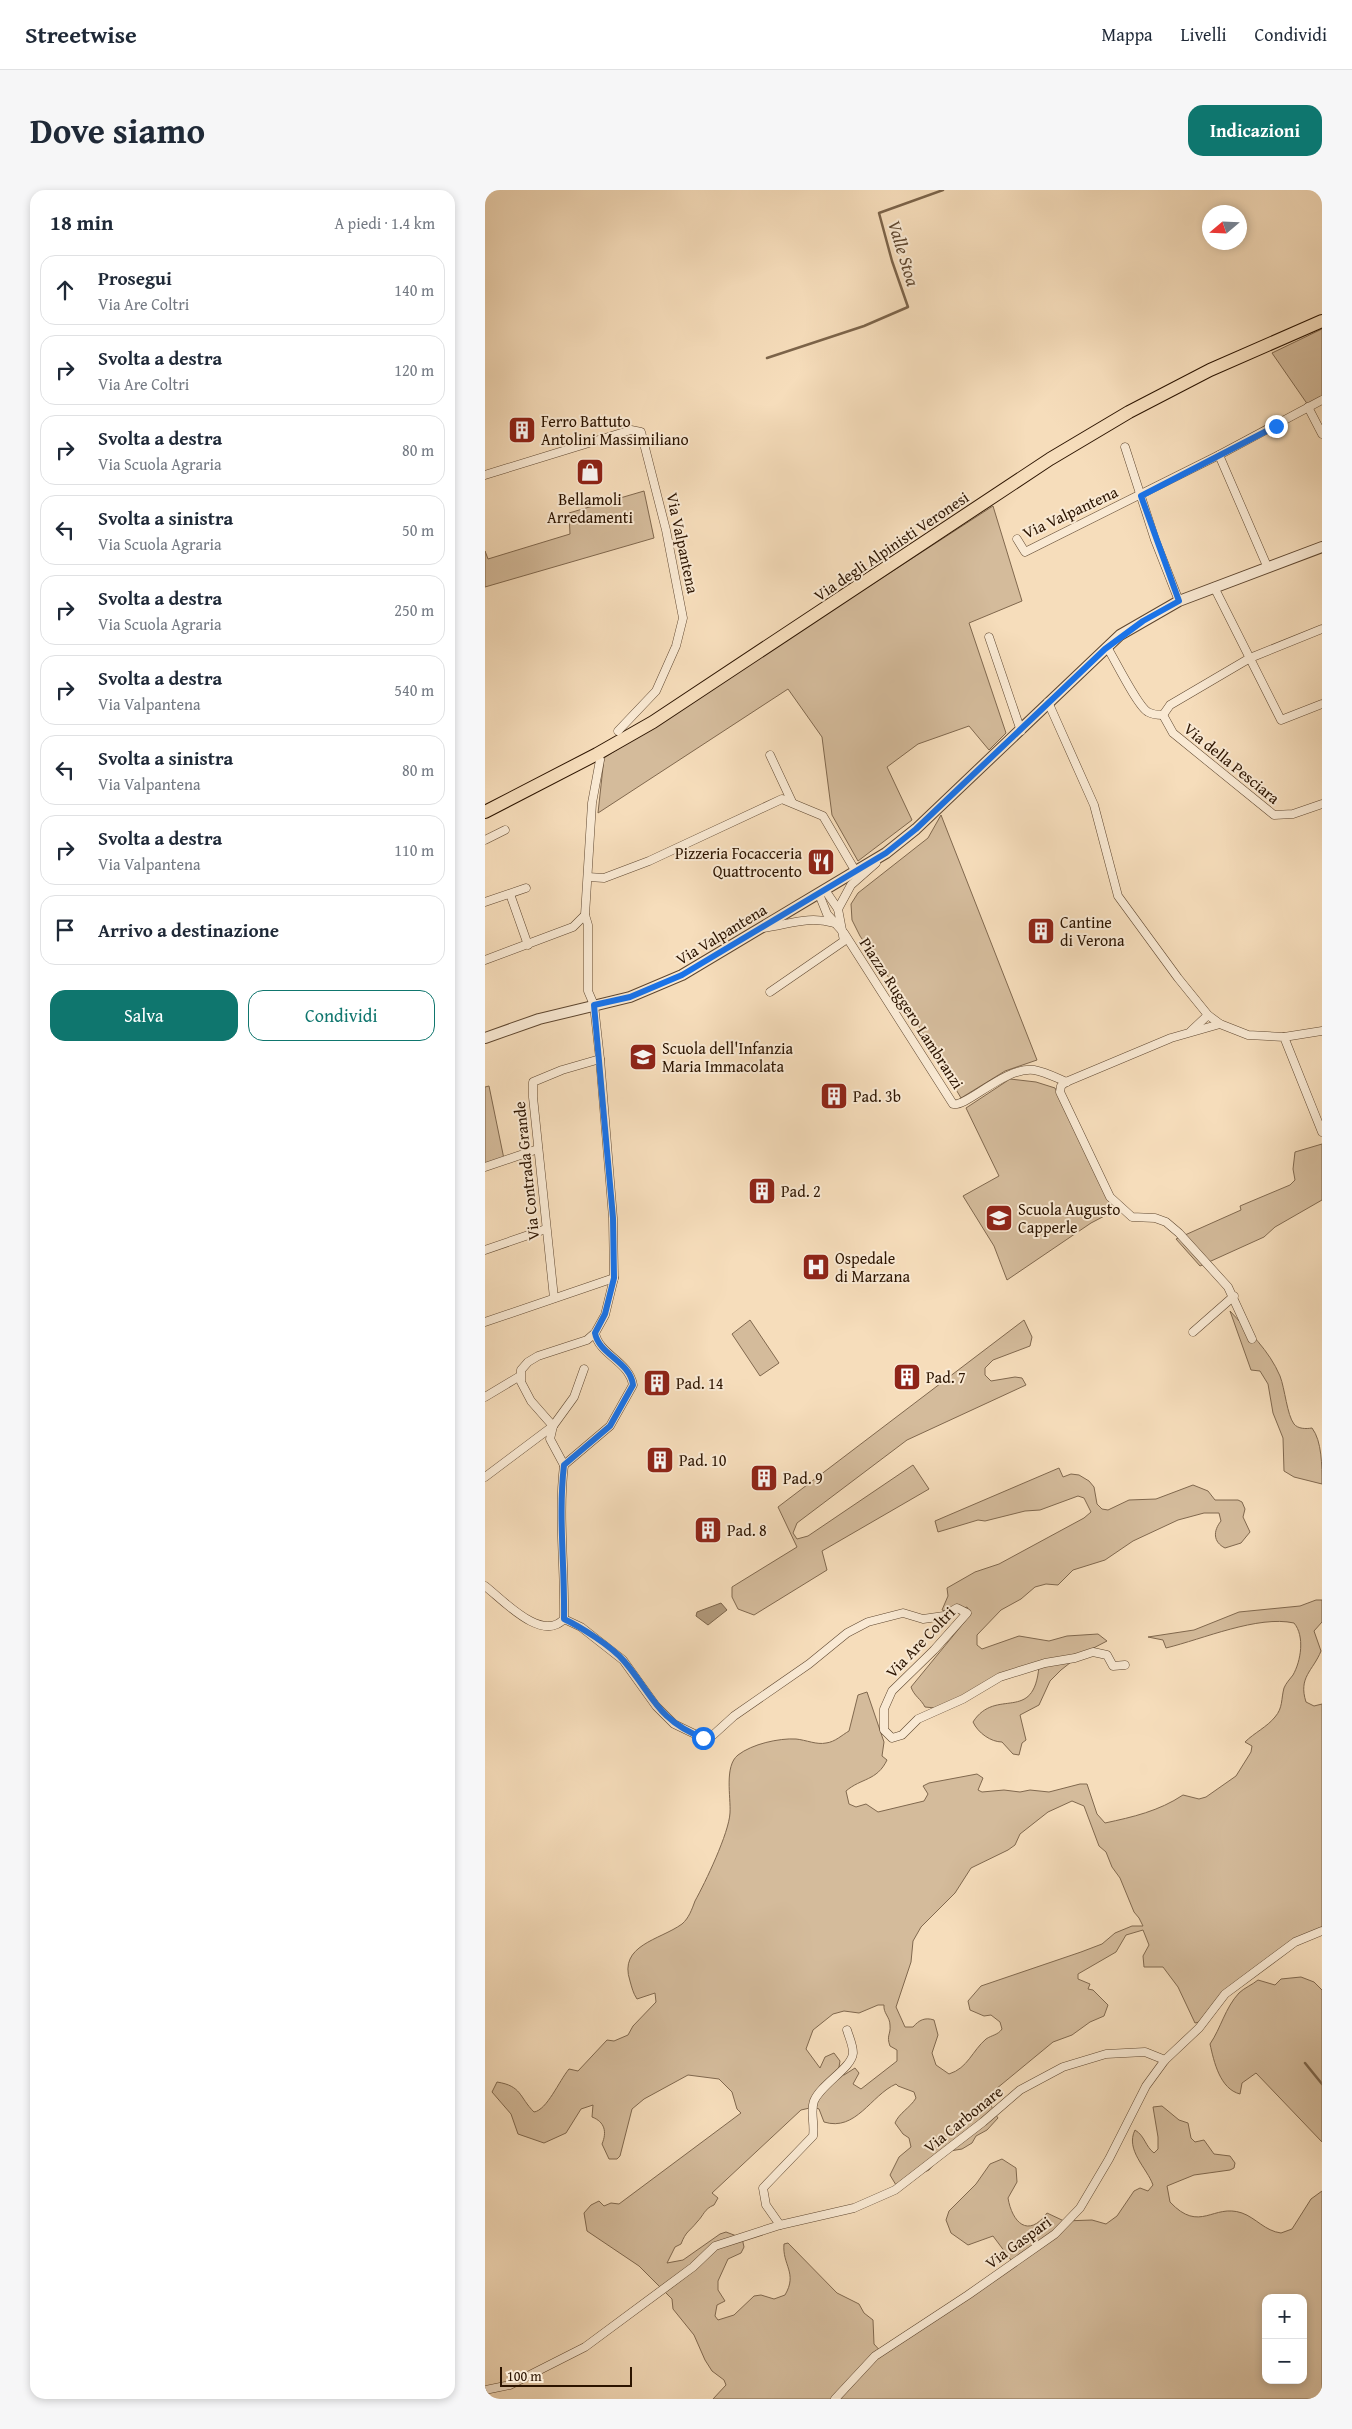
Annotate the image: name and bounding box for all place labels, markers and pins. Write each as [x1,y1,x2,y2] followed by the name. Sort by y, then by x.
[541,409,689,451] place label: Ferro Battuto Antolini Massimiliano
[507,415,537,445] building icon: Ferro Battuto Antolini Massimiliano
[575,457,605,487] shop icon: Bellamoli Arredamenti
[547,487,633,529] place label: Bellamoli Arredamenti
[675,841,802,883] place label: Pizzeria Focacceria Quattrocento
[806,847,836,877] restaurant icon: Pizzeria Focacceria Quattrocento
[1060,910,1125,952] place label: Cantine di Verona
[1026,916,1056,946] building icon: Cantine di Verona
[662,1036,794,1078] place label: Scuola dell'Infanzia Maria Immacolata
[628,1042,658,1072] school or university icon: Scuola dell'Infanzia Maria Immacolata
[819,1081,849,1111] building icon: Pad. 3b
[853,1084,901,1108] place label: Pad. 3b
[747,1176,777,1206] building icon: Pad. 2
[781,1179,821,1203] place label: Pad. 2
[1018,1197,1120,1239] place label: Scuola Augusto Capperle
[984,1203,1014,1233] school or university icon: Scuola Augusto Capperle
[835,1246,910,1288] place label: Ospedale di Marzana
[801,1252,831,1282] hospital icon: Ospedale di Marzana
[892,1362,922,1392] building icon: Pad. 7
[926,1365,966,1389] place label: Pad. 7
[642,1368,672,1398] building icon: Pad. 14
[676,1371,724,1395] place label: Pad. 14
[645,1445,675,1475] building icon: Pad. 10
[679,1448,727,1472] place label: Pad. 10
[749,1463,779,1493] building icon: Pad. 9
[783,1466,823,1490] place label: Pad. 9
[693,1515,723,1545] building icon: Pad. 8
[727,1518,767,1542] place label: Pad. 8

